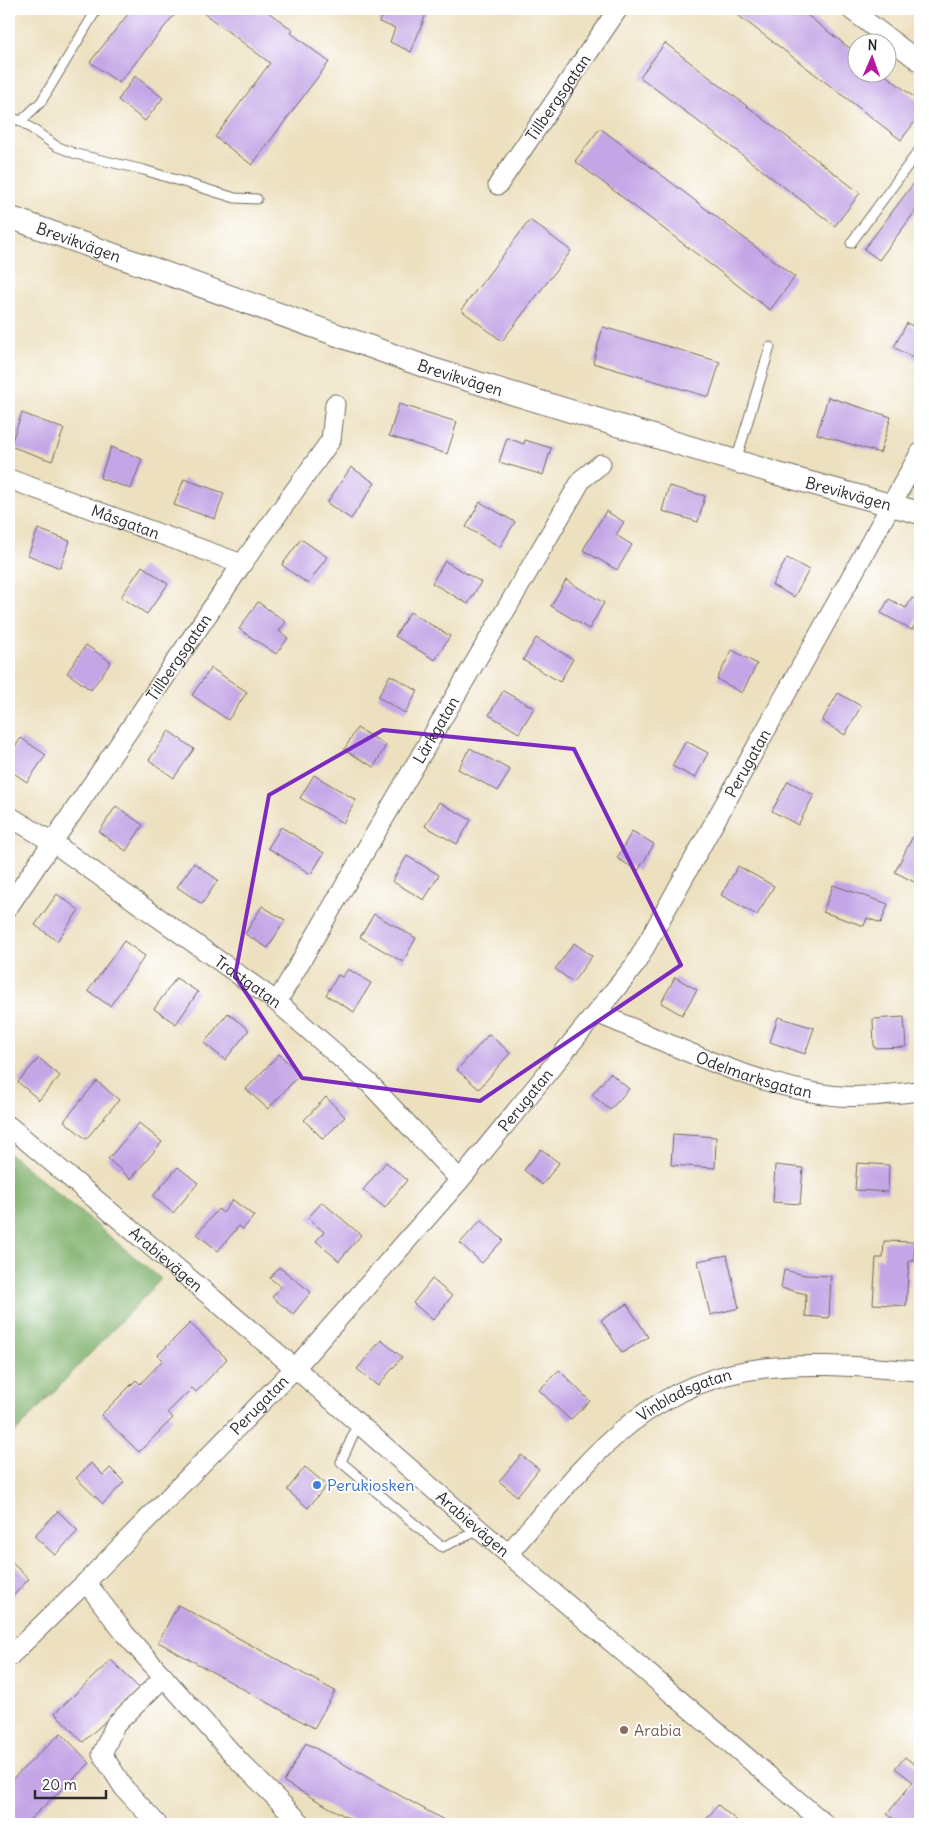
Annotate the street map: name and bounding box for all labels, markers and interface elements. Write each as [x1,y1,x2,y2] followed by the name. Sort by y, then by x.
[846,32,896,82] north arrow
[867,36,878,54] text: N
[521,50,594,145] street label: Tillbergsgatan
[34,218,124,266] street label: Brevikvägen
[415,355,505,400] street label: Brevikvägen
[803,472,894,515] street label: Brevikvägen
[89,500,162,543] street label: Måsgatan
[142,610,215,705] street label: Tillbergsgatan
[408,693,463,767] street label: Lärkgatan
[720,725,774,801] street label: Perugatan
[211,951,286,1012] street label: Trastgatan
[693,1047,814,1102] street label: Odelmarksgatan
[494,1064,557,1135] street label: Perugatan
[125,1222,207,1296] street label: Arabievägen
[633,1364,734,1425] street label: Vinbladsgatan
[225,1371,292,1439] street label: Perugatan
[327,1475,414,1495] place label: Perukiosken
[311,1479,323,1491] marker: Perukiosken
[432,1486,514,1561] street label: Arabievägen
[634,1720,681,1740] place label: Arabia
[618,1724,630,1736] marker: Arabia
[35,1768,106,1800] scale bar
[42,1775,77,1794] text: 20 m

